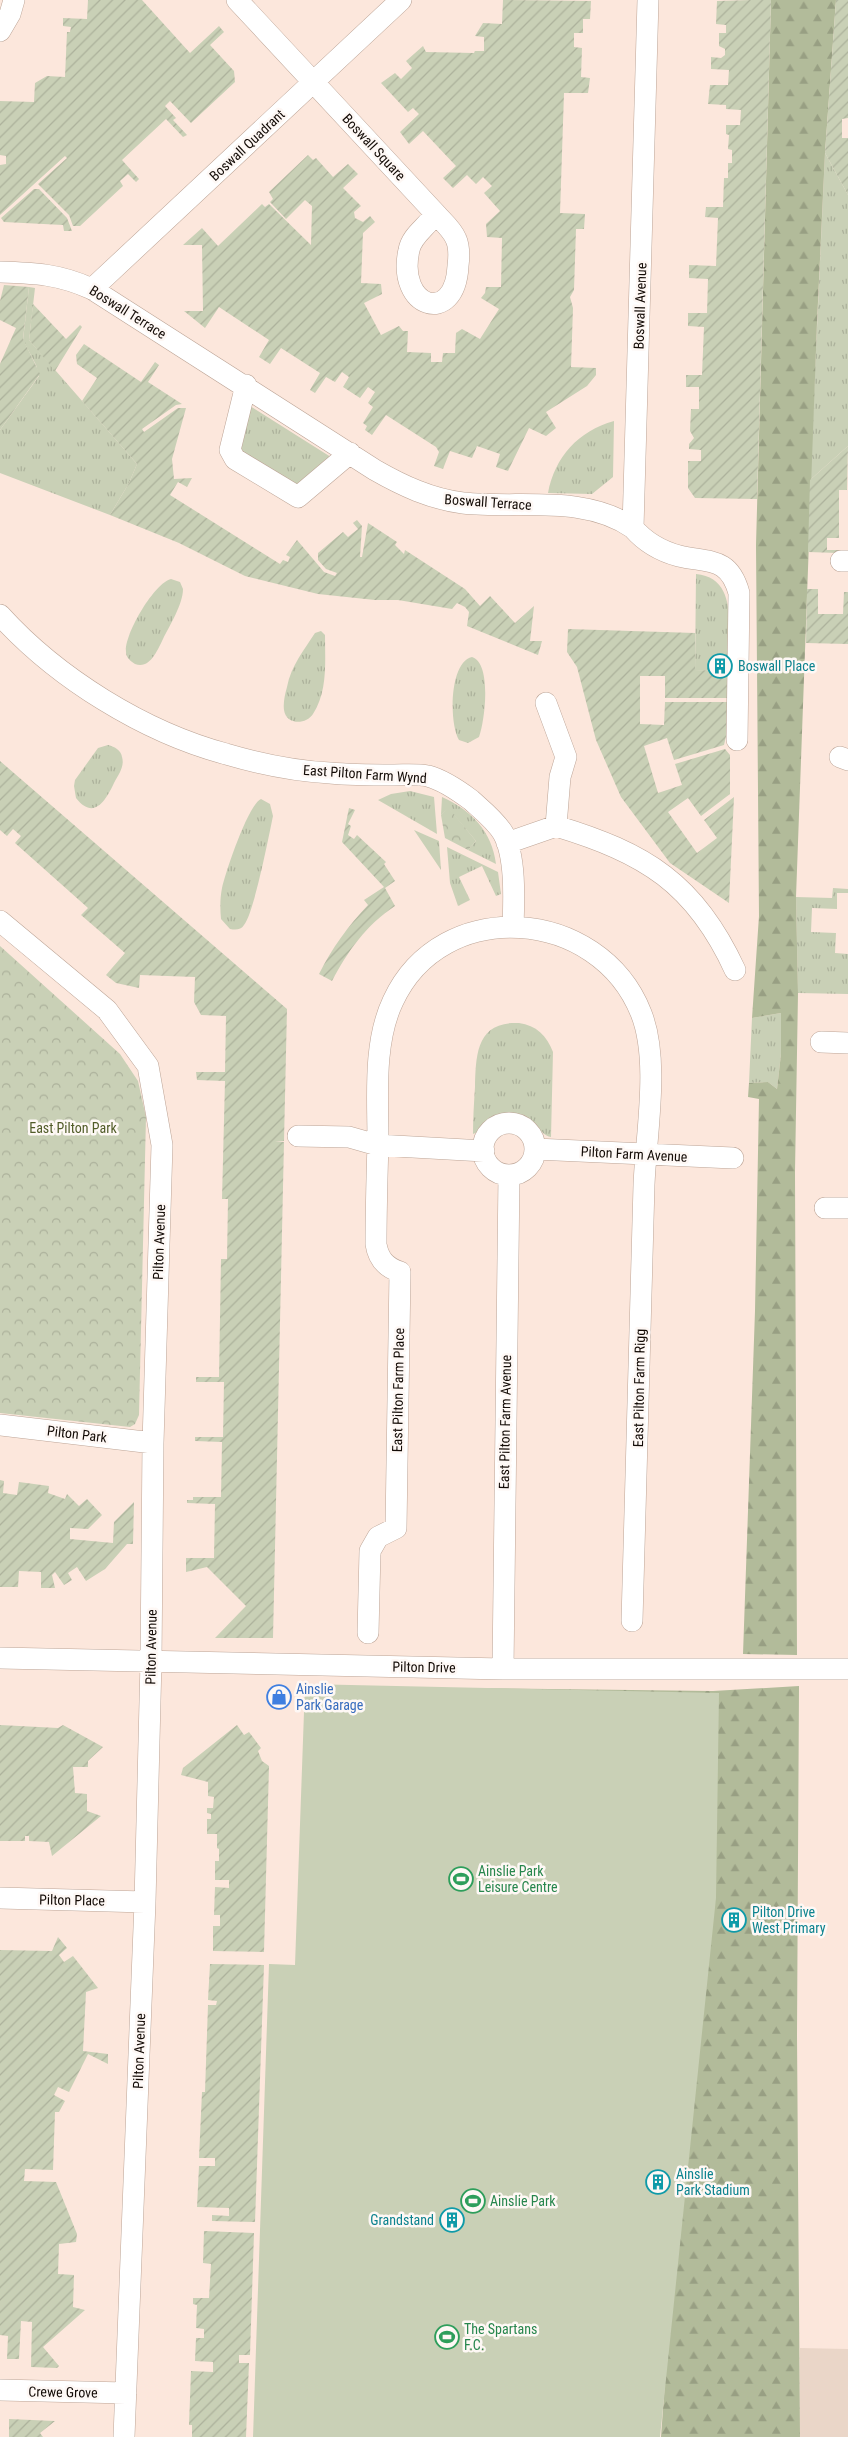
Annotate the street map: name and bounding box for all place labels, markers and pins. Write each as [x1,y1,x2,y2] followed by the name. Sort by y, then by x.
[707,653,733,679] building icon: Boswall Place
[738,658,816,674] place label: Boswall Place
[296,1681,364,1713] place label: Ainslie Park Garage
[266,1684,292,1710] shop icon: Ainslie Park Garage
[478,1863,558,1895] place label: Ainslie Park Leisure Centre
[448,1866,474,1892] sports icon: Ainslie Park Leisure Centre
[752,1904,826,1936] place label: Pilton Drive West Primary
[721,1907,747,1933] building icon: Pilton Drive West Primary
[676,2166,750,2198] place label: Ainslie Park Stadium
[645,2169,671,2195] building icon: Ainslie Park Stadium
[460,2188,486,2214] sports icon: Ainslie Park
[490,2193,556,2209] place label: Ainslie Park
[439,2207,465,2233] building icon: Grandstand
[370,2212,434,2228] place label: Grandstand
[464,2321,537,2353] place label: The Spartans F.C.
[434,2324,460,2350] sports icon: The Spartans F.C.

